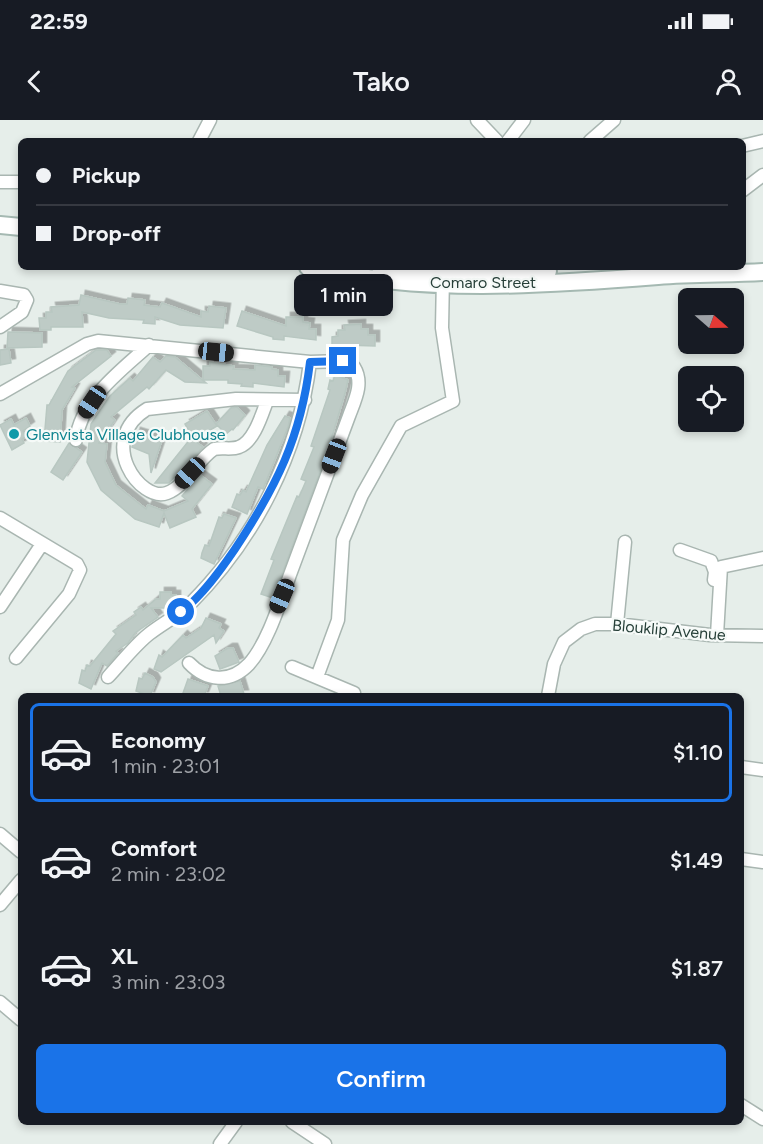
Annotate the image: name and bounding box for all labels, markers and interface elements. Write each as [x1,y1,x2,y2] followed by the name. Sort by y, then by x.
[30,8,88,35] text: 22:59
[18,65,51,98] icon: back
[353,65,410,98] text: Tako
[712,65,745,98] icon: person
[72,162,141,189] text: Pickup
[72,220,161,247] text: Drop-off
[430,273,536,292] street label: Comaro Street
[294,274,392,316] callout: 1 min
[320,283,367,307] text: 1 min
[678,288,744,354] north arrow
[678,288,744,432] map controls
[197,341,235,363] car
[329,347,356,374] route end
[678,366,744,432] button: locate
[74,382,110,422] car
[26,425,226,444] place label: Glenvista Village Clubhouse
[7,427,21,441] marker: Glenvista Village Clubhouse
[319,436,349,476] car
[171,454,209,492] car
[267,576,297,616] car
[167,598,194,625] route start
[611,616,727,644] street label: Blouklip Avenue
[39,726,93,780] icon: car
[111,727,206,754] text: Economy
[673,739,723,766] text: $1.10
[111,754,220,778] text: 1 min · 23:01
[39,834,93,888] icon: car
[111,835,197,862] text: Comfort
[670,847,723,874] text: $1.49
[111,862,226,886] text: 2 min · 23:02
[39,942,93,996] icon: car
[111,943,138,970] text: XL
[671,955,723,982] text: $1.87
[111,970,225,994] text: 3 min · 23:03
[36,1044,726,1113] button: Confirm

